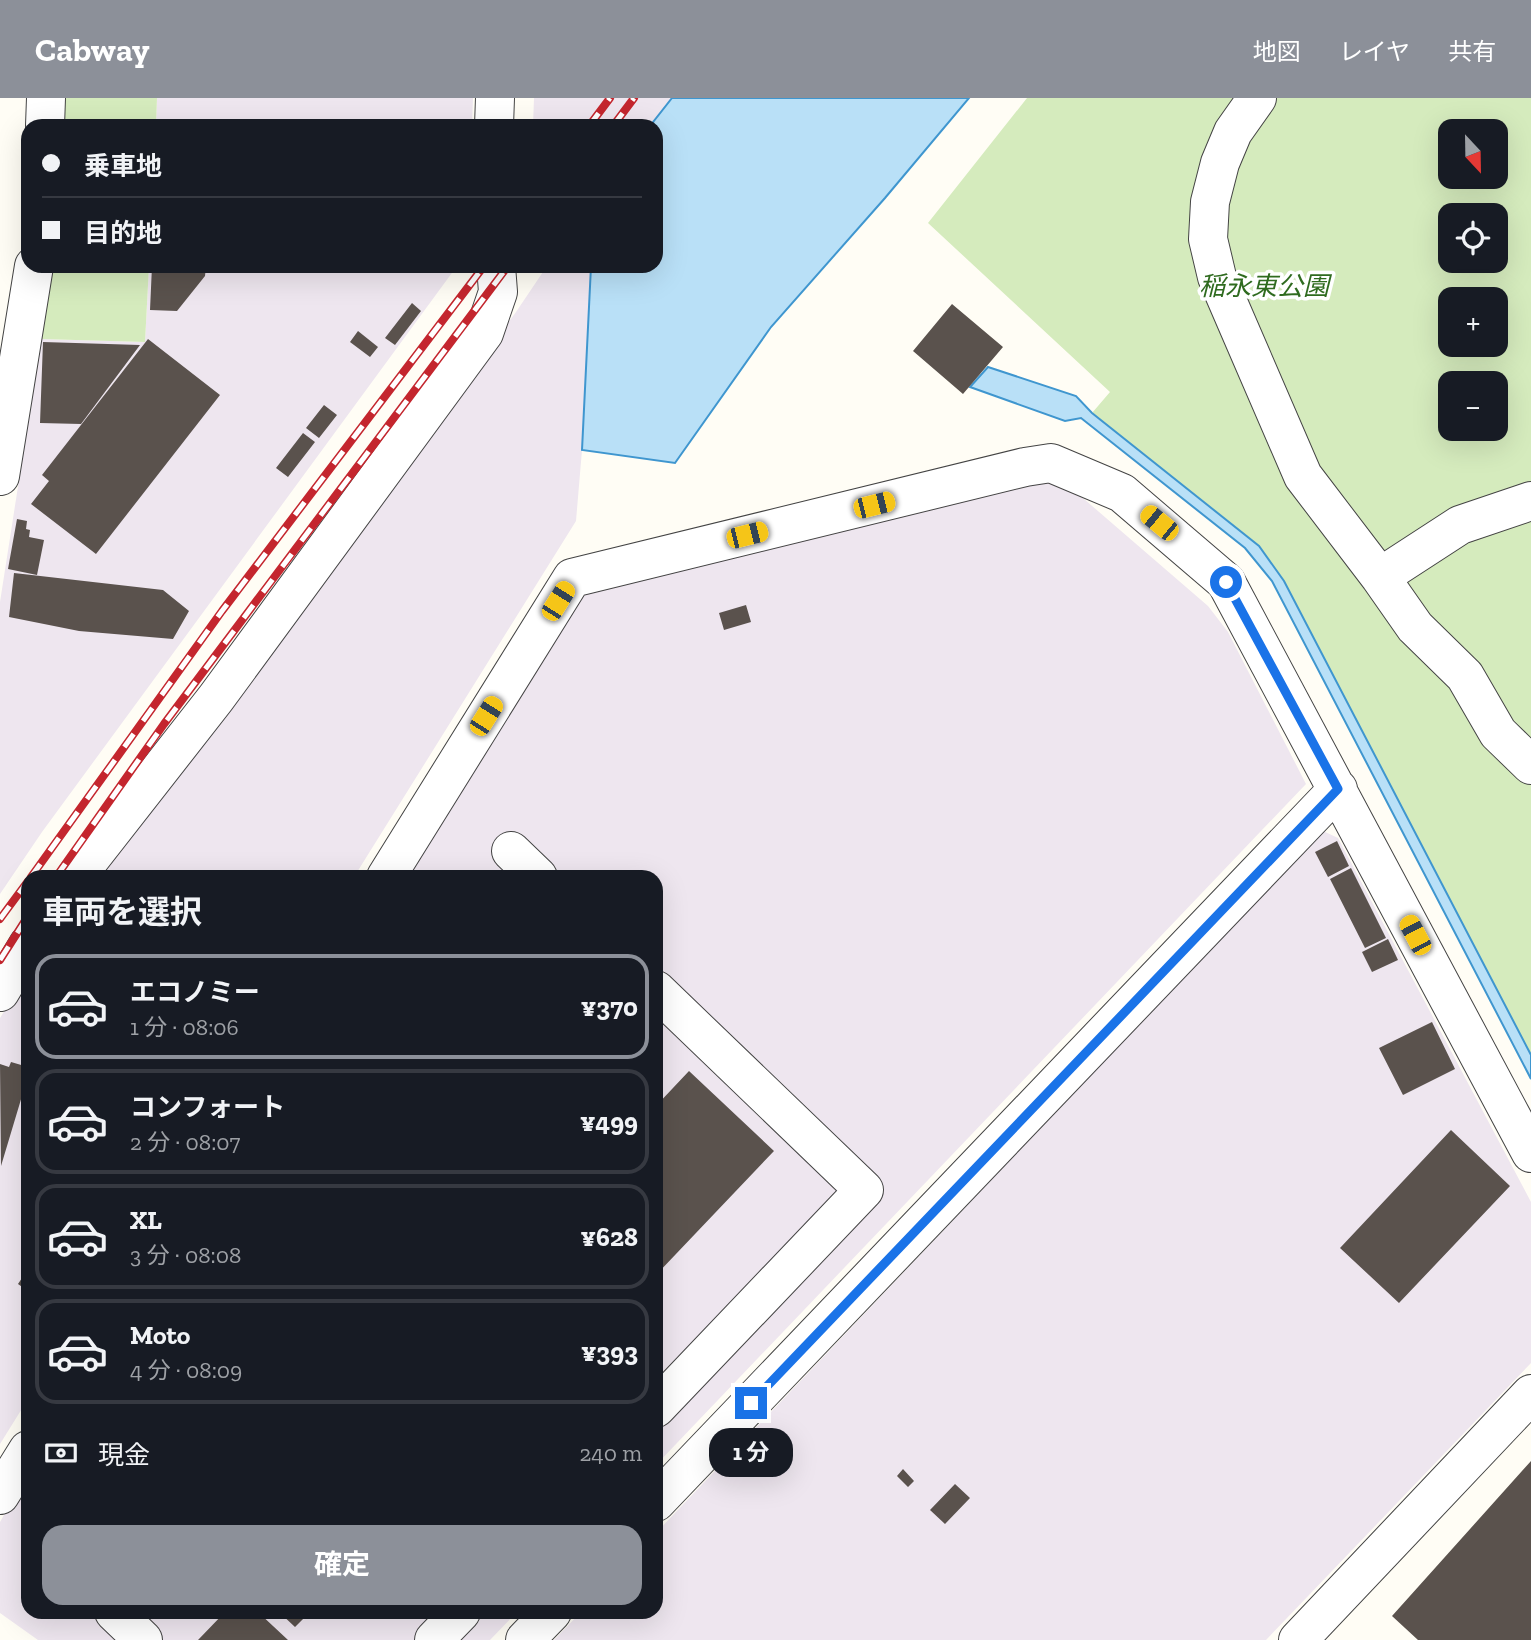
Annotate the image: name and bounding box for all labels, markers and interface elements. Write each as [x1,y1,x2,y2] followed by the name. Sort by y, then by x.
[35,30,149,69] text: Cabway
[1253,37,1301,66] text: 地図
[1339,37,1410,66] text: レイヤ
[1448,37,1496,66] text: 共有
[1438,119,1508,189] north arrow
[1438,119,1508,441] map controls
[84,150,162,182] text: 乗車地
[1438,203,1508,273] button: locate
[84,217,162,249] text: 目的地
[1199,270,1333,302] park label: 稲永東公園
[1438,287,1508,357] button: +
[1438,371,1508,441] button: −
[852,490,897,520] car
[1137,502,1182,544] car
[725,520,770,550] car
[1210,566,1242,598] route start
[538,578,579,624] car
[466,693,507,739] car
[42,893,202,931] text: 車両を選択
[1396,912,1435,958] car
[46,975,109,1038] icon: car
[130,976,260,1008] text: エコノミー
[581,991,638,1023] text: ¥370
[130,1013,239,1041] text: 1 分 · 08:06
[46,1090,109,1153] icon: car
[130,1091,285,1123] text: コンフォート
[580,1106,638,1138] text: ¥499
[130,1128,240,1156] text: 2 分 · 08:07
[130,1204,162,1236] text: XL
[46,1205,109,1268] icon: car
[581,1221,638,1253] text: ¥628
[130,1241,241,1269] text: 3 分 · 08:08
[130,1319,190,1351] text: Moto
[46,1320,109,1383] icon: car
[581,1336,638,1368] text: ¥393
[130,1356,242,1384] text: 4 分 · 08:09
[735,1387,767,1419] route end
[709,1428,793,1476] callout: 1 分
[42,1434,80,1472] icon: cash
[733,1438,769,1466] text: 1 分
[98,1439,150,1471] text: 現金
[579,1439,642,1467] text: 240 m
[42,1525,642,1605] button: 確定

